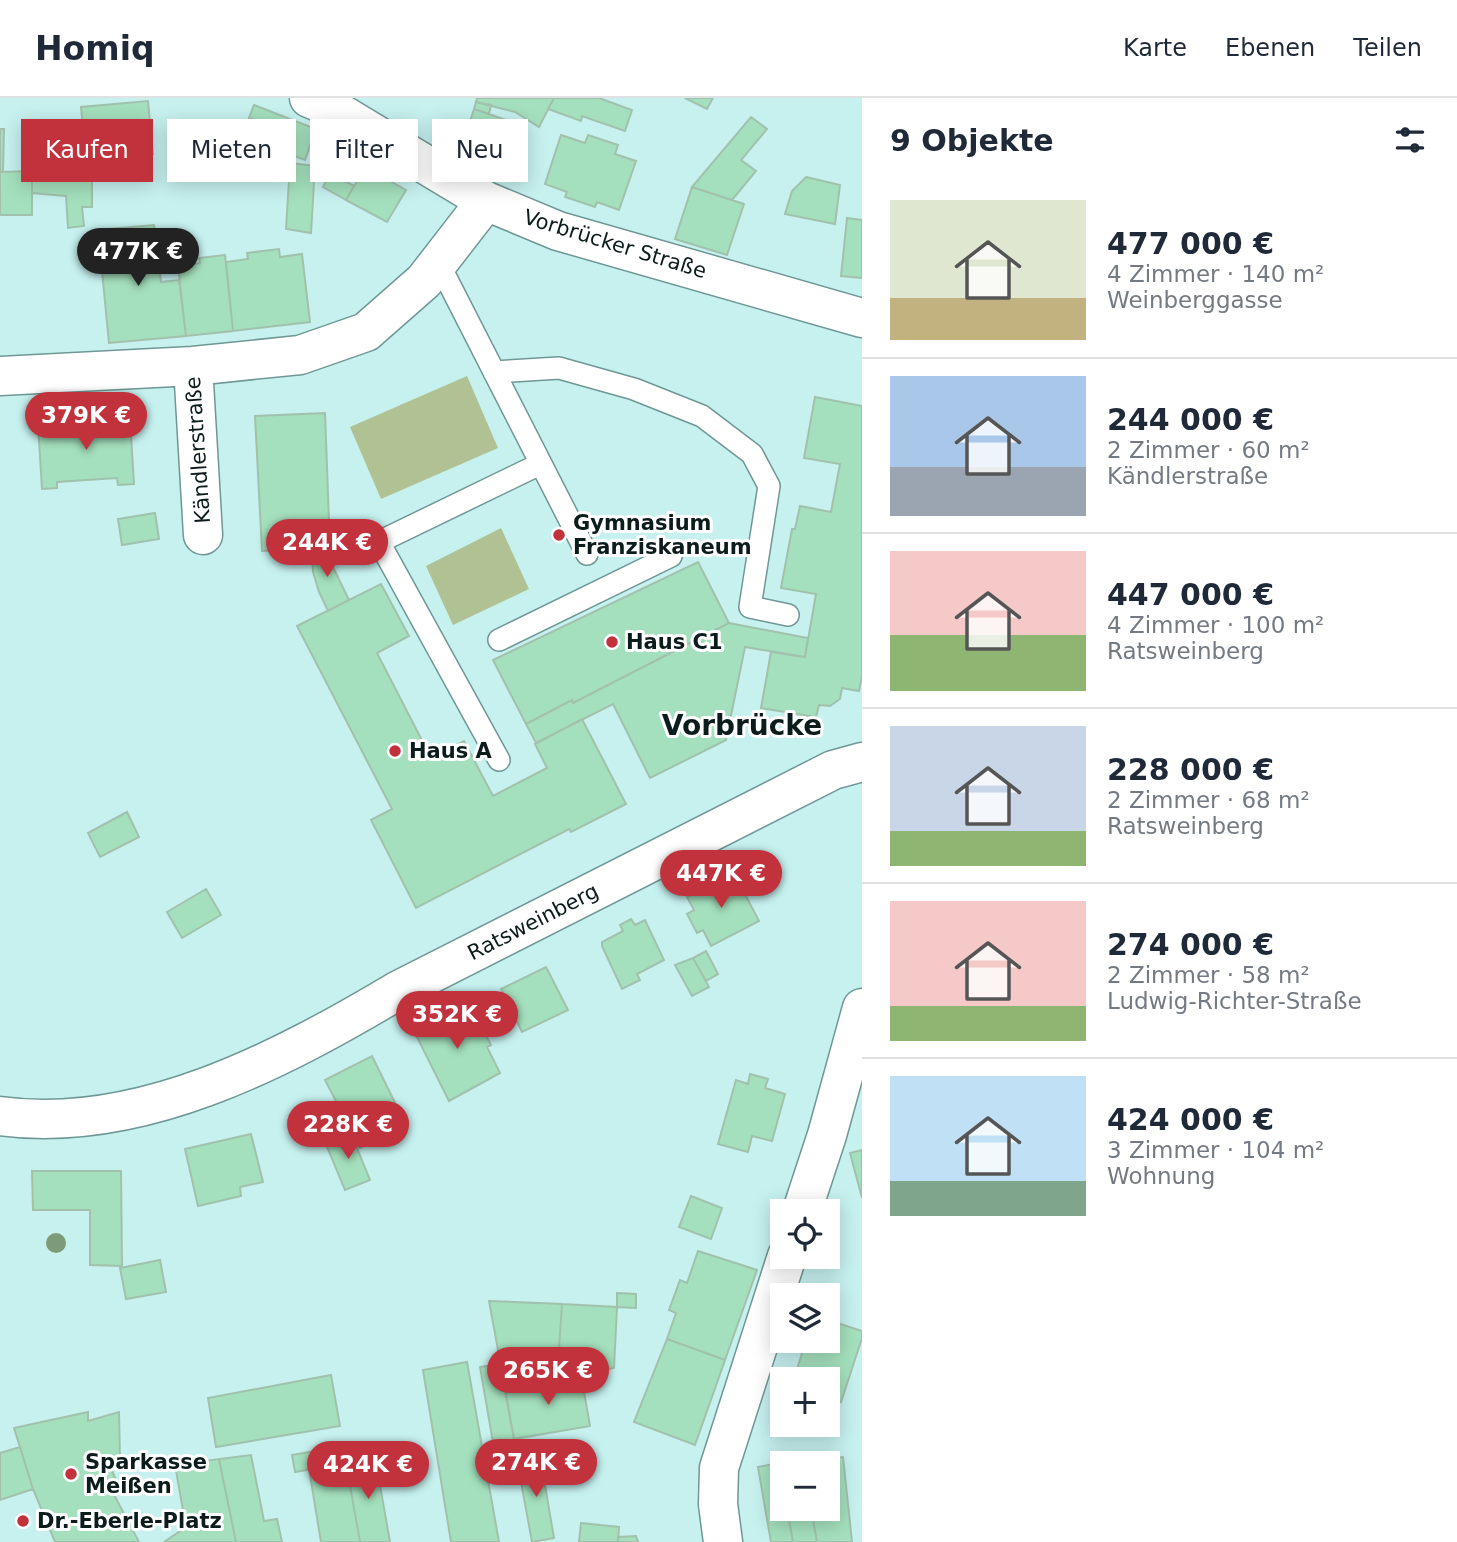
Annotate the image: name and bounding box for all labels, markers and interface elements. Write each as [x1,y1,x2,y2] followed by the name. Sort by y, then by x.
[35,29,155,68] text: Homiq
[1123,34,1187,62] text: Karte
[1225,34,1315,62] text: Ebenen
[1353,34,1422,62] text: Teilen
[21,119,153,182] chip: Kaufen
[167,119,296,182] chip: Mieten
[310,119,418,182] chip: Filter
[432,119,528,182] chip: Neu
[1391,121,1429,159] icon: filters
[890,123,1054,158] text: 9 Objekte
[521,205,709,283] street label: Vorbrücker Straße
[1107,226,1274,261] text: 477 000 €
[81,228,195,288] pin: 477K €
[946,228,1030,312] icon: home
[93,238,183,264] text: 477K €
[1107,261,1324,287] text: 4 Zimmer · 140 m²
[1107,287,1283,313] text: Weinberggasse
[181,376,215,524] street label: Kändlerstraße
[29,392,143,452] pin: 379K €
[41,402,131,428] text: 379K €
[1107,402,1274,437] text: 244 000 €
[946,404,1030,488] icon: home
[1107,437,1310,463] text: 2 Zimmer · 60 m²
[1107,463,1268,489] text: Kändlerstraße
[573,511,752,559] place label: Gymnasium Franziskaneum
[270,519,384,579] pin: 244K €
[551,527,567,543] marker: Gymnasium Franziskaneum
[282,529,372,555] text: 244K €
[1107,577,1274,612] text: 447 000 €
[946,579,1030,663] icon: home
[1107,612,1324,638] text: 4 Zimmer · 100 m²
[626,630,723,654] place label: Haus C1
[604,634,620,650] marker: Haus C1
[1107,638,1264,664] text: Ratsweinberg
[662,709,822,742] district label: Vorbrücke
[409,739,493,763] place label: Haus A
[387,743,403,759] marker: Haus A
[1107,752,1274,787] text: 228 000 €
[946,754,1030,838] icon: home
[1107,787,1310,813] text: 2 Zimmer · 68 m²
[1107,813,1264,839] text: Ratsweinberg
[664,850,778,910] pin: 447K €
[676,860,766,886] text: 447K €
[464,879,602,965] street label: Ratsweinberg
[1107,927,1274,962] text: 274 000 €
[946,929,1030,1013] icon: home
[1107,962,1310,988] text: 2 Zimmer · 58 m²
[1107,988,1362,1014] text: Ludwig-Richter-Straße
[400,992,514,1051] pin: 352K €
[412,1001,502,1027] text: 352K €
[291,1102,405,1161] pin: 228K €
[1107,1102,1274,1137] text: 424 000 €
[946,1104,1030,1188] icon: home
[303,1111,393,1137] text: 228K €
[1107,1137,1324,1163] text: 3 Zimmer · 104 m²
[1107,1163,1215,1189] text: Wohnung
[770,1199,840,1521] map controls
[770,1199,840,1269] button: locate
[770,1283,840,1353] button: layers
[491,1348,605,1407] pin: 265K €
[503,1357,593,1383] text: 265K €
[770,1367,840,1437] button: +
[479,1440,593,1499] pin: 274K €
[311,1442,425,1501] pin: 424K €
[491,1449,581,1475] text: 274K €
[85,1450,207,1498] place label: Sparkasse Meißen
[323,1451,413,1477] text: 424K €
[770,1451,840,1521] button: −
[63,1466,79,1482] marker: Sparkasse Meißen
[37,1509,222,1533] place label: Dr.-Eberle-Platz
[15,1513,31,1529] marker: Dr.-Eberle-Platz

